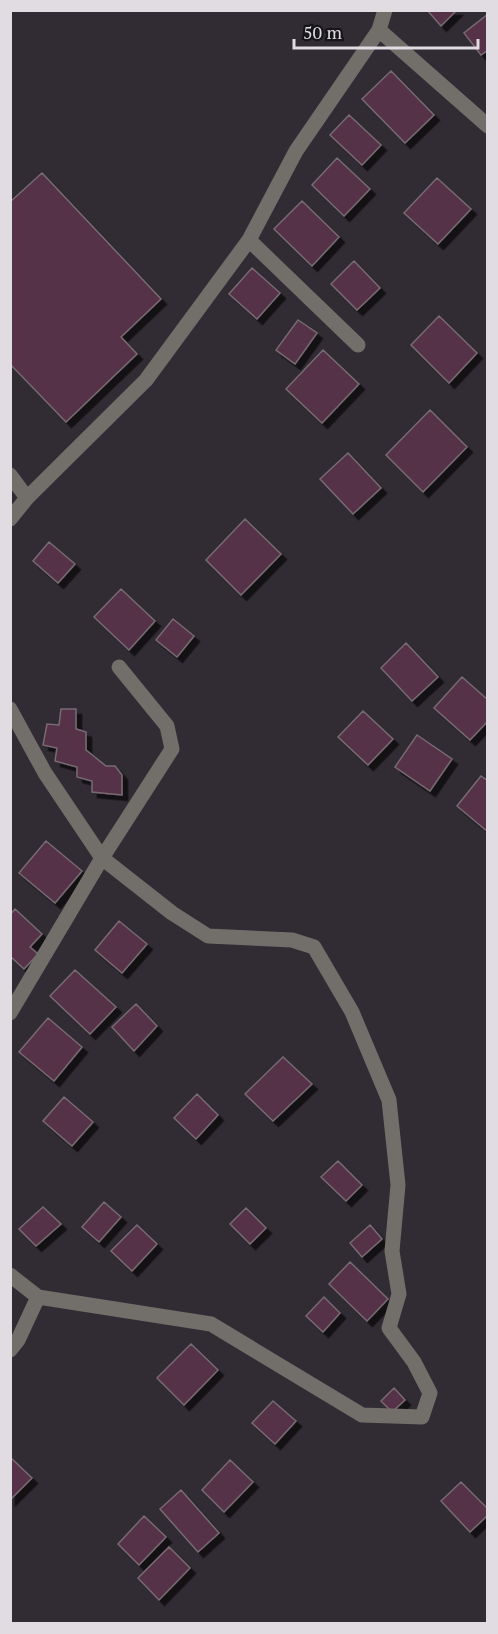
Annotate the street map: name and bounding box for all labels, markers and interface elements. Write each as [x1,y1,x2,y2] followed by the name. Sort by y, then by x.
[294,12,478,50] scale bar
[303,20,343,44] text: 50 m

